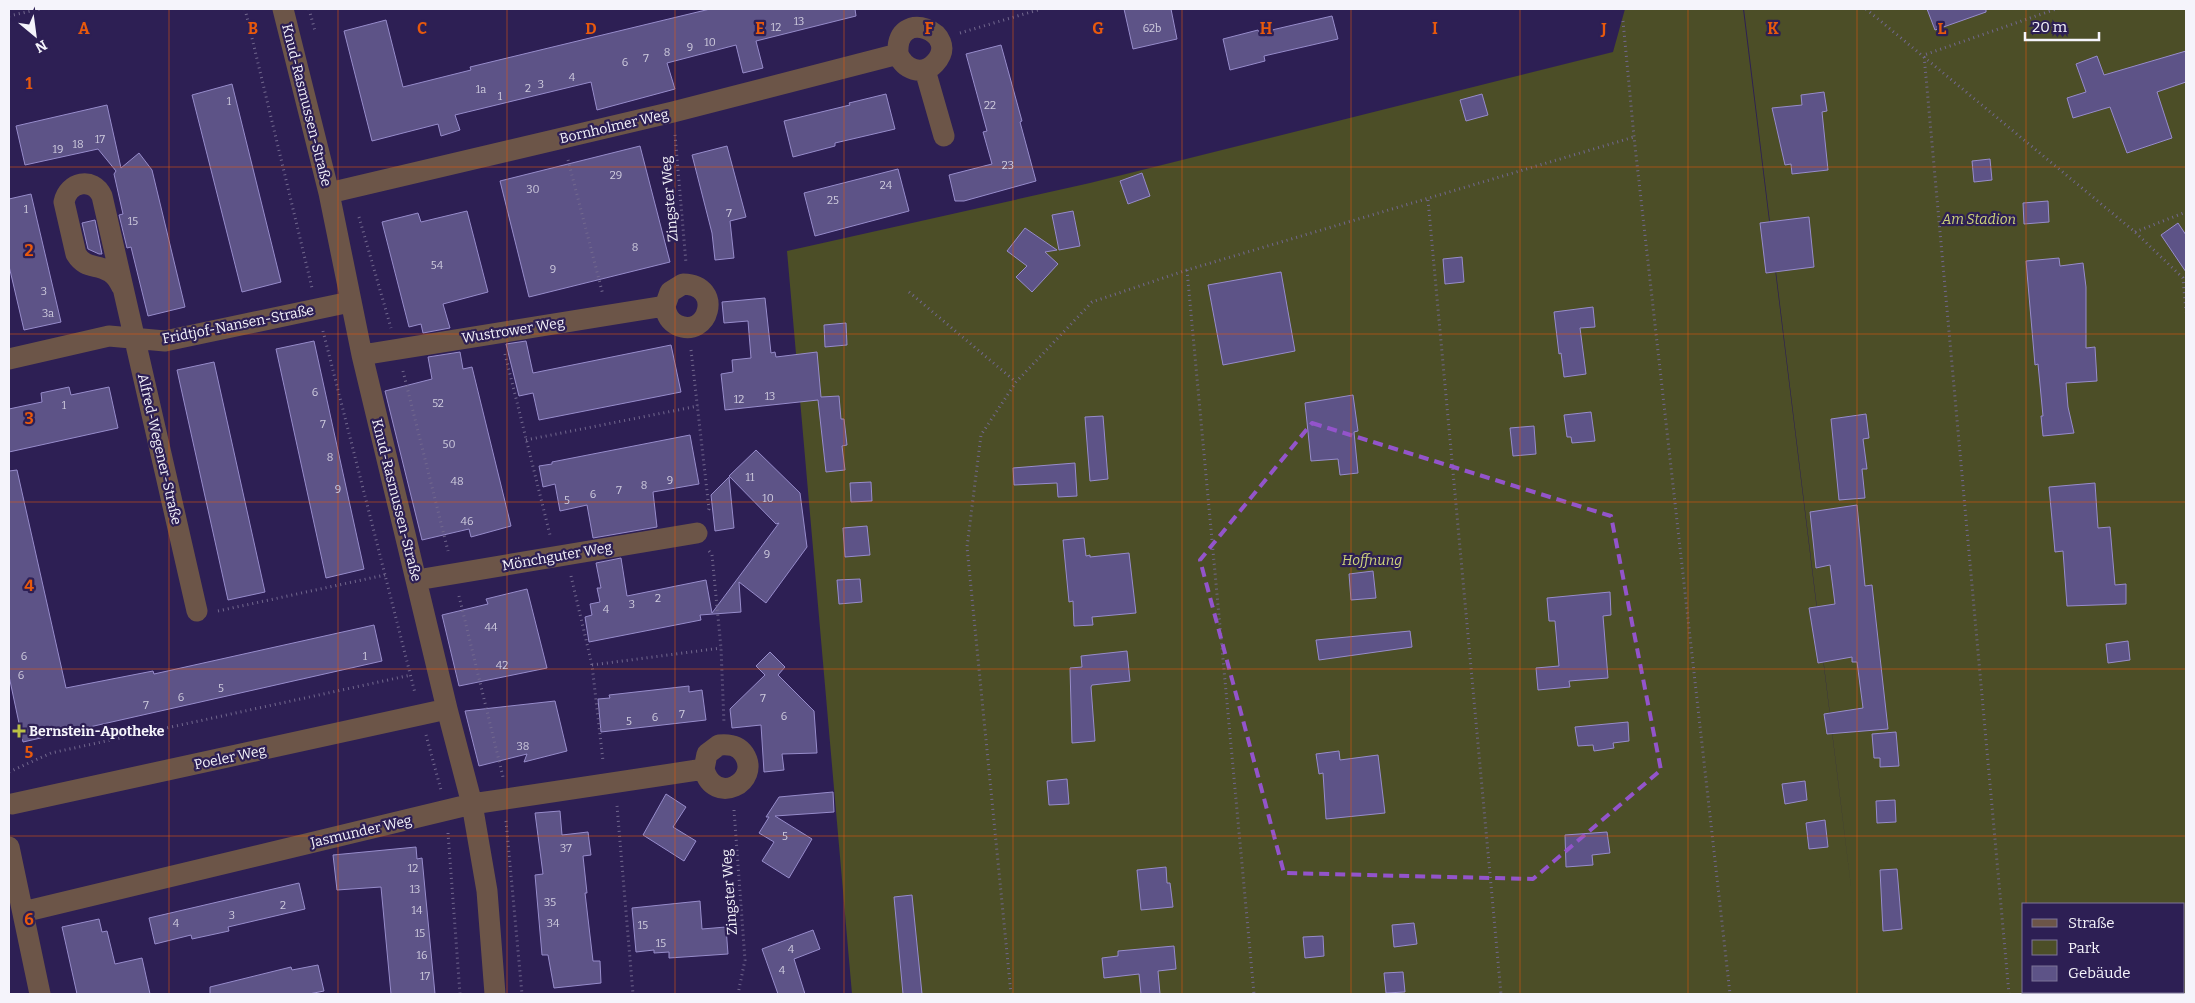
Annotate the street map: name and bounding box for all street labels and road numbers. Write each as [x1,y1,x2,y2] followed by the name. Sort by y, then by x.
[278,22,335,188] street label: Knud-Rasmussen-Straße
[558,106,670,147] street label: Bornholmer Weg
[657,155,682,243] street label: Zingster Weg
[161,301,315,348] street label: Fridtjof-Nansen-Straße
[460,314,566,347] street label: Wustrower Weg
[134,372,185,526] street label: Alfred-Wegener-Straße
[368,417,425,583] street label: Knud-Rasmussen-Straße
[501,538,614,575] street label: Mönchguter Weg
[192,742,268,773] street label: Poeler Weg
[308,812,414,852] street label: Jasmunder Weg
[718,848,741,936] street label: Zingster Weg

